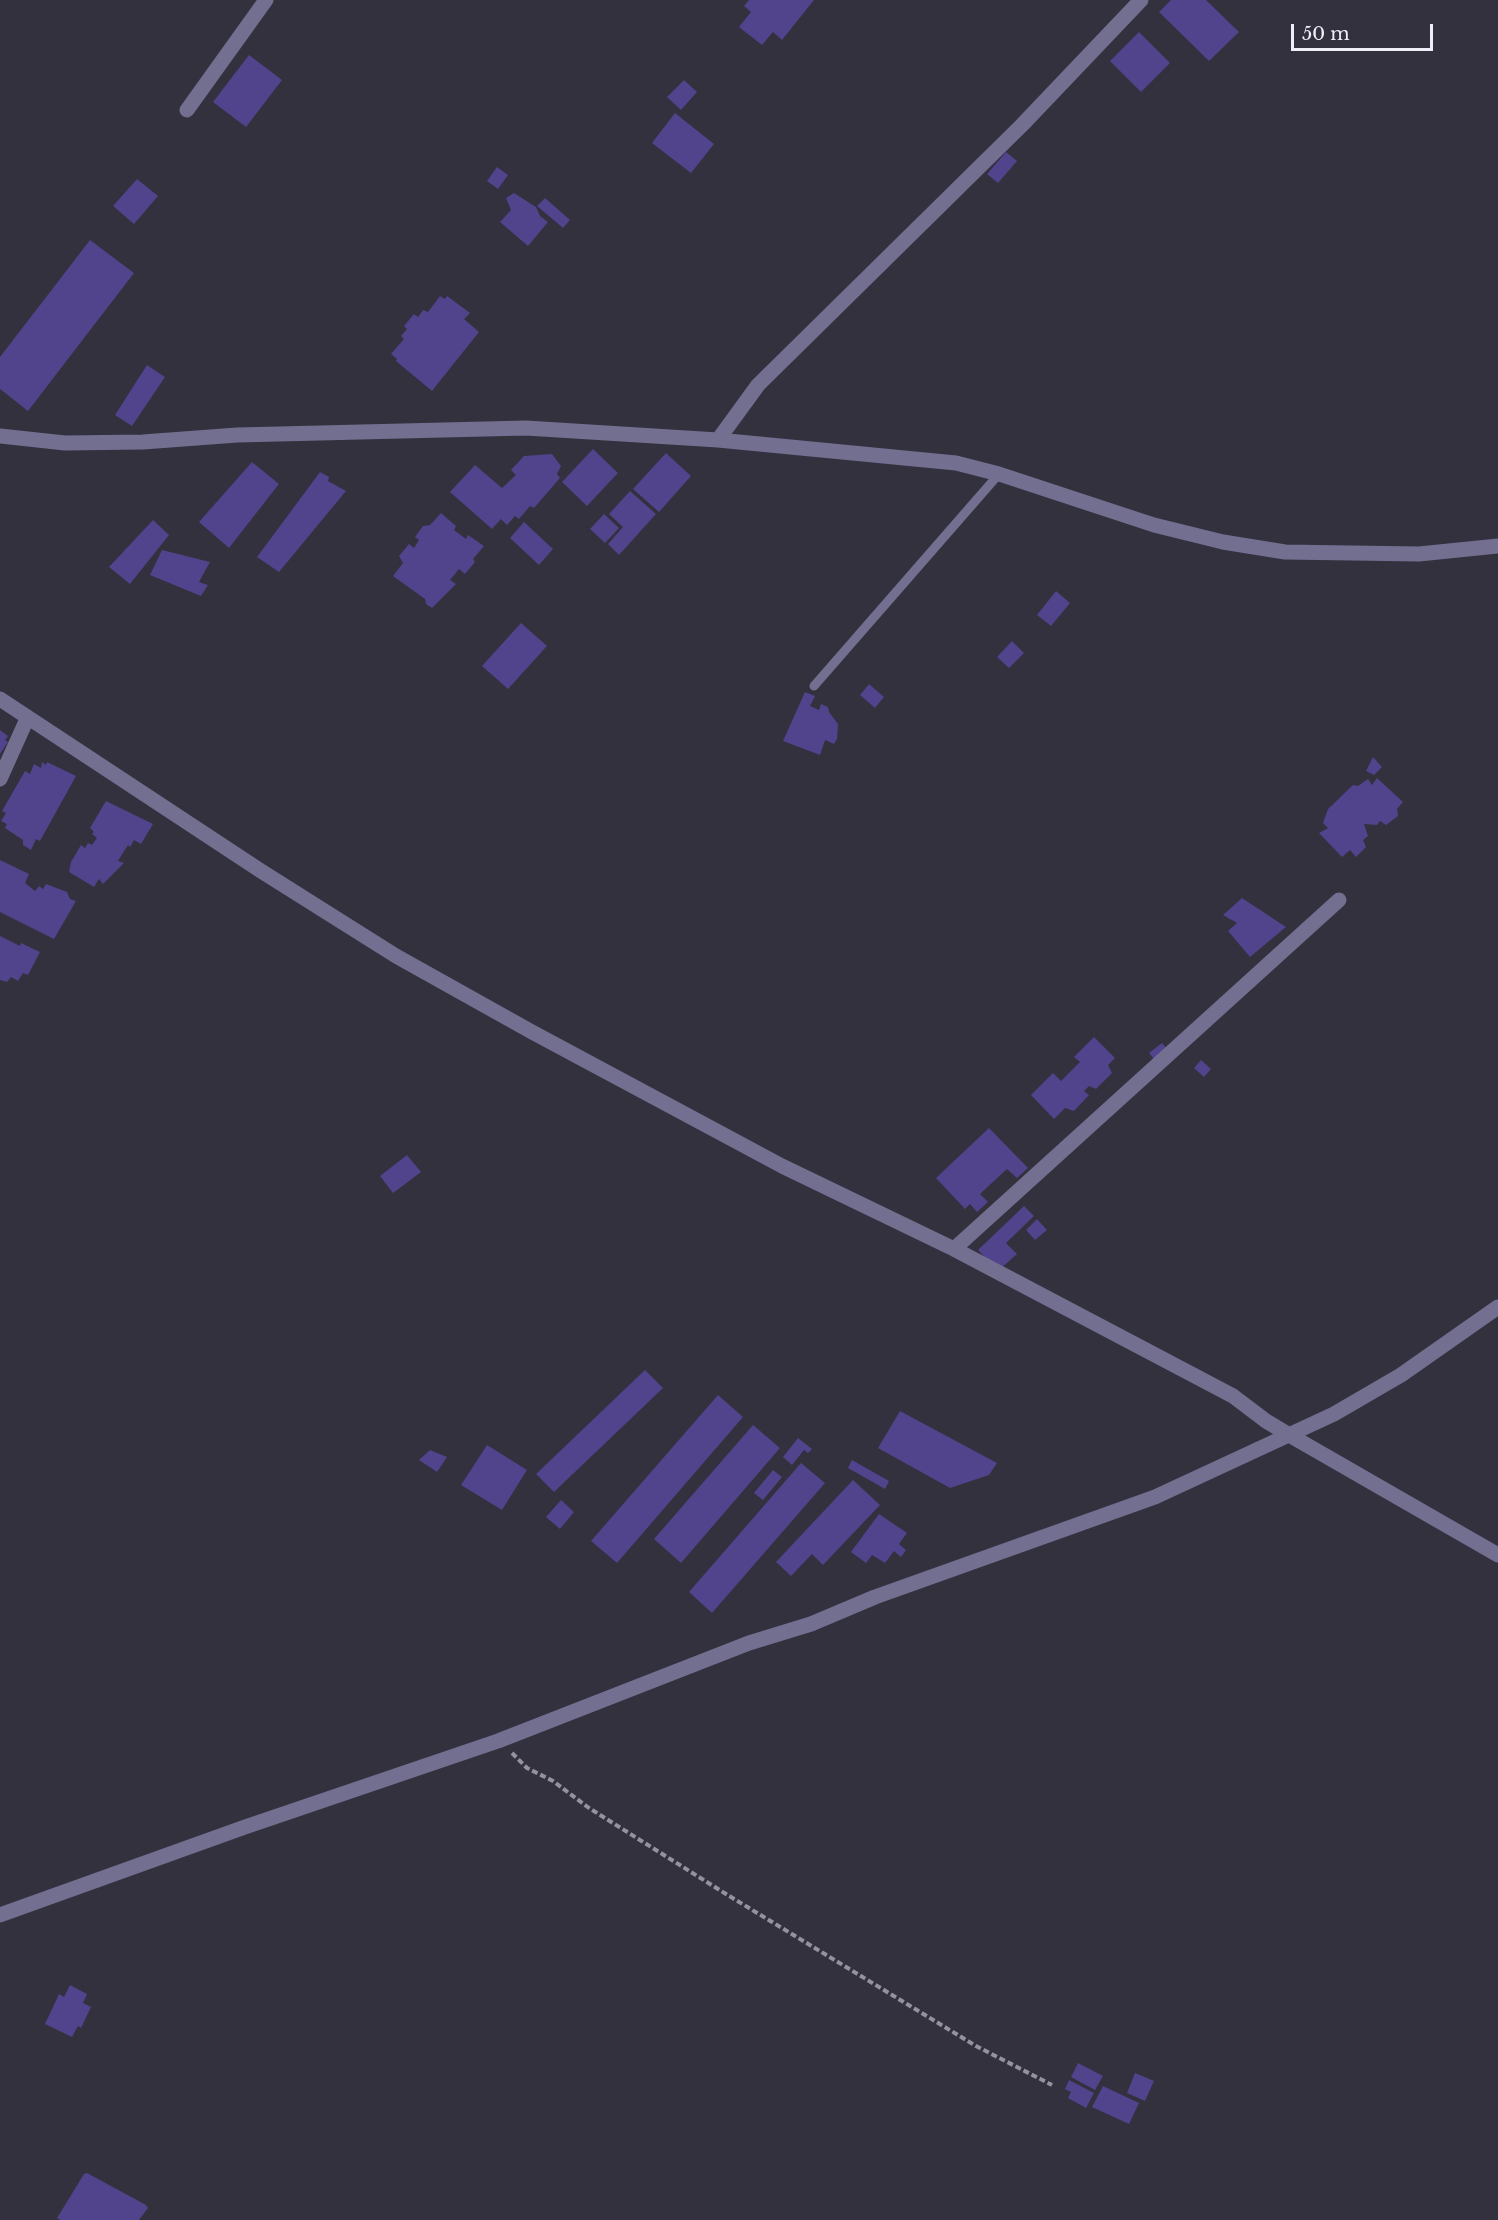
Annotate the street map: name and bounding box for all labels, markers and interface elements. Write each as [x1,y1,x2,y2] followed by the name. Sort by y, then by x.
[1294,12,1436,50] scale bar
[1302,23,1350,45] text: 50 m

